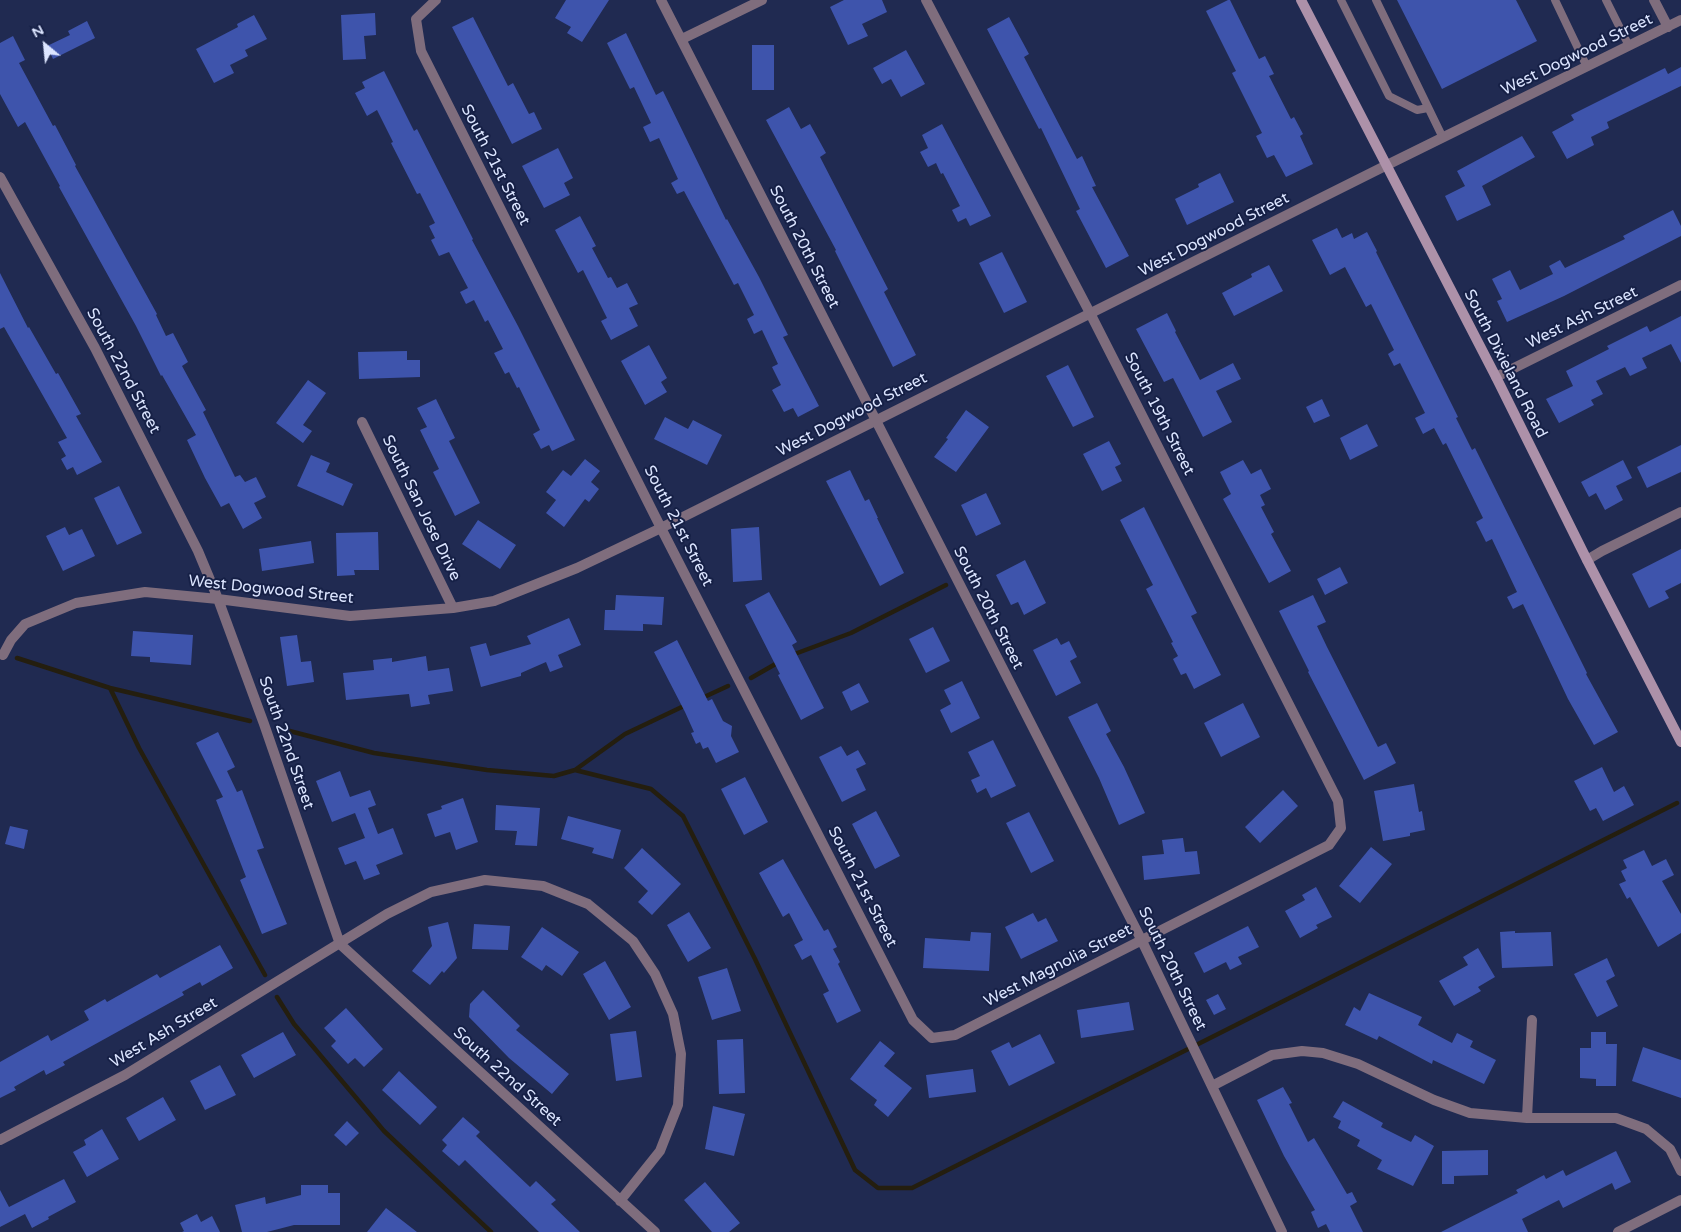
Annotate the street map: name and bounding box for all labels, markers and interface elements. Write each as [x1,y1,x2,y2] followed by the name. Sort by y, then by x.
[1498,10,1656,100] street label: West Dogwood Street
[20,20,70,70] north arrow
[29,21,47,41] text: N
[456,101,534,229] street label: South 21st Street
[765,182,843,312] street label: South 20th Street
[1136,189,1292,281] street label: West Dogwood Street
[1523,283,1641,353] street label: West Ash Street
[1459,287,1551,441] street label: South Dixieland Road
[82,305,164,437] street label: South 22nd Street
[1120,349,1198,479] street label: South 19th Street
[774,369,930,461] street label: West Dogwood Street
[377,432,465,584] street label: South San Jose Drive
[639,462,717,590] street label: South 21st Street
[949,543,1027,673] street label: South 20th Street
[187,572,355,608] street label: West Dogwood Street
[254,674,318,812] street label: South 22nd Street
[823,823,901,951] street label: South 21st Street
[1134,904,1210,1034] street label: South 20th Street
[981,920,1135,1012] street label: West Magnolia Street
[107,993,221,1073] street label: West Ash Street
[449,1023,565,1131] street label: South 22nd Street

